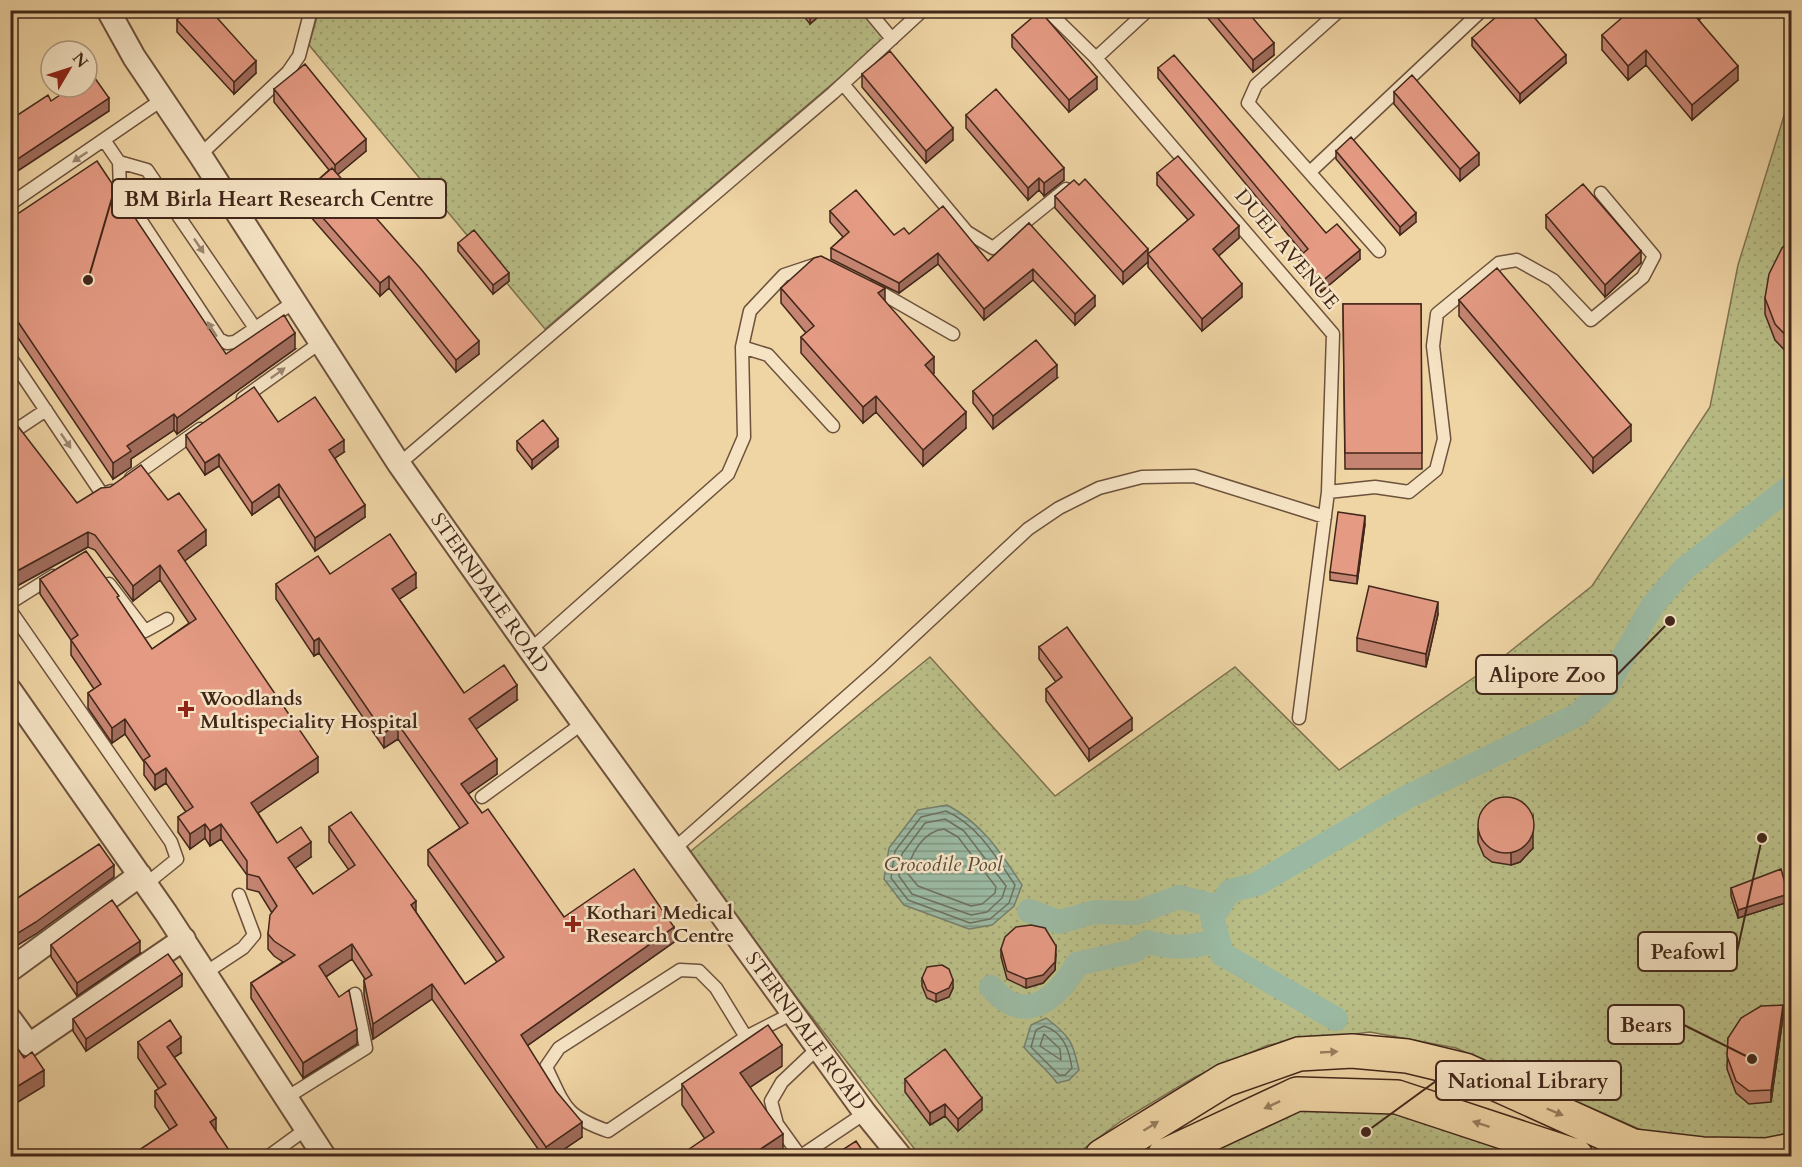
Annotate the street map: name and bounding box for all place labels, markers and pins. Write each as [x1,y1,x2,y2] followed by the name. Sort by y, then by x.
[112,179,446,218] callout: BM Birla Heart Research Centre
[1476,655,1617,694] callout: Alipore Zoo
[199,685,418,735] place label: Woodlands Multispeciality Hospital
[177,700,195,718] marker: Woodlands Multispeciality Hospital
[586,899,734,949] place label: Kothari Medical Research Centre
[564,915,582,933] marker: Kothari Medical Research Centre
[1638,932,1737,971] callout: Peafowl
[1608,1005,1684,1044] callout: Bears
[1436,1061,1621,1100] callout: National Library

